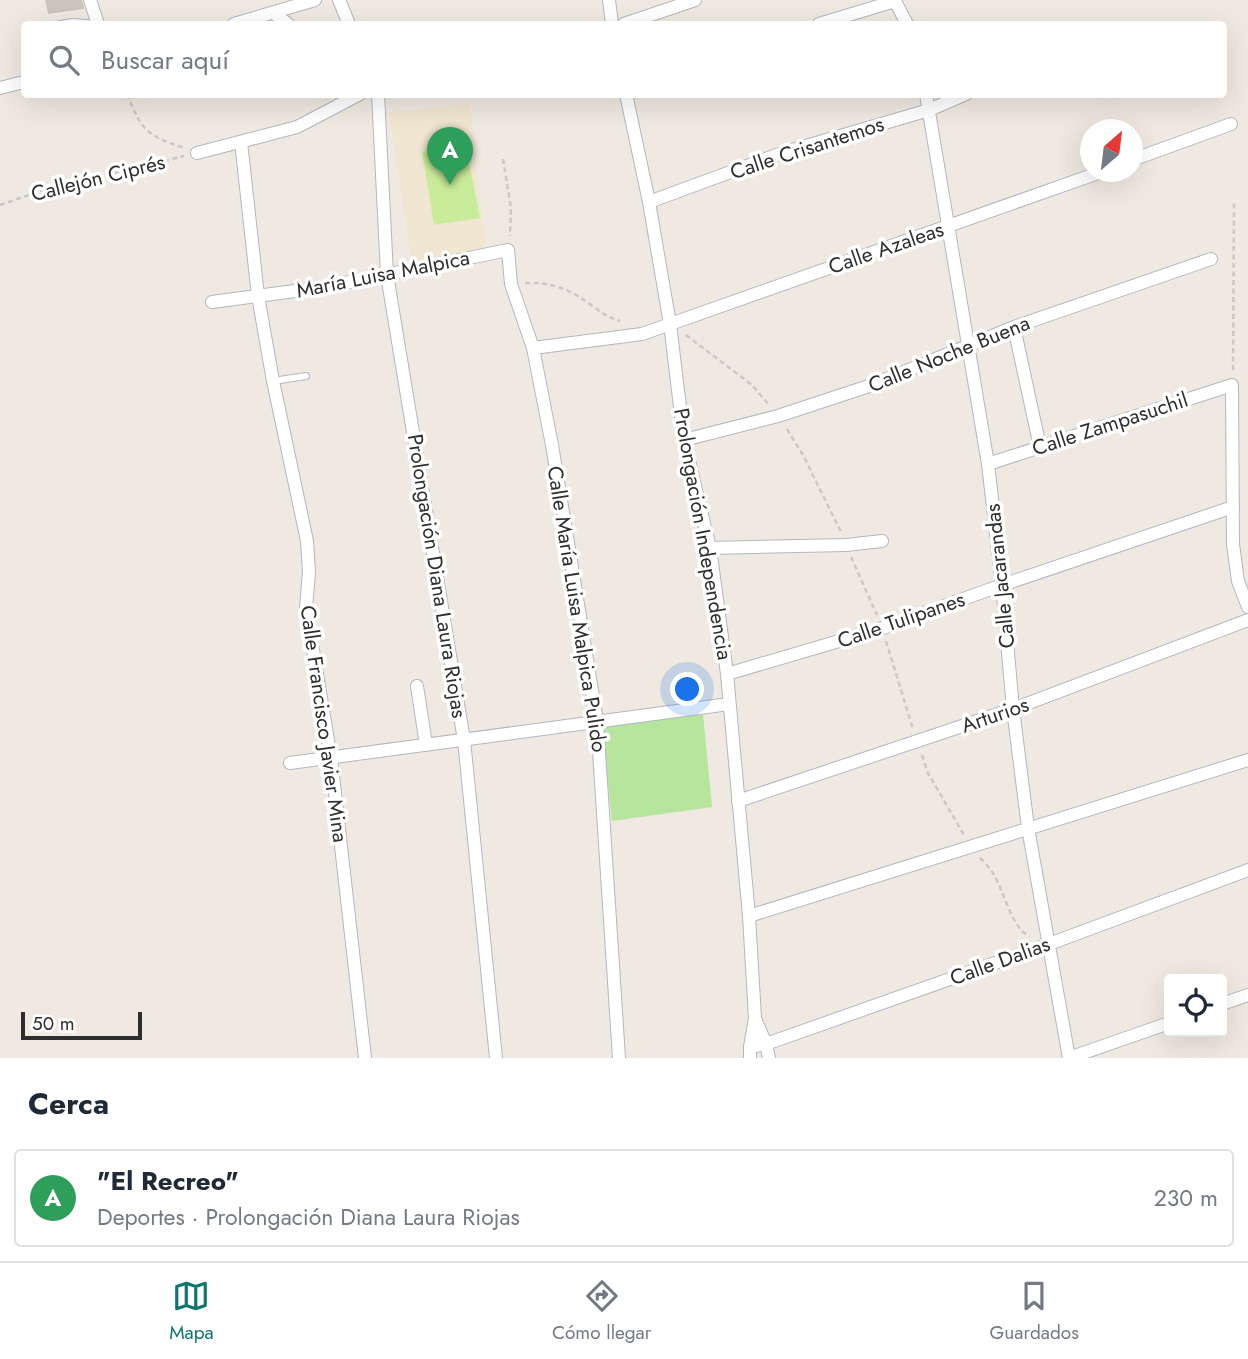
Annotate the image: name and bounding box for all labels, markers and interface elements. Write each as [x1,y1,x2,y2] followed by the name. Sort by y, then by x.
[21,21,1227,98] search box
[45,41,83,79] icon: search
[101,41,229,79] text: Buscar aquí
[726,109,888,187] street label: Calle Crisantemos
[1080,119,1143,182] north arrow
[427,127,473,185] pin: A
[28,147,168,209] street label: Callejón Ciprés
[824,214,948,282] street label: Calle Azaleas
[294,242,472,306] street label: María Luisa Malpica
[864,308,1034,400] street label: Calle Noche Buena
[1028,385,1192,463] street label: Calle Zampasuchil
[666,406,740,662] street label: Prolongación Independencia
[400,432,474,720] street label: Prolongación Diana Laura Riojas
[540,464,614,754] street label: Calle María Luisa Malpica Pulido
[977,502,1023,650] street label: Calle Jacarandas
[833,584,969,656] street label: Calle Tulipanes
[293,604,355,844] street label: Calle Francisco Javier Mina
[670,672,704,706] your location
[957,689,1033,741] street label: Arturios
[946,929,1054,993] street label: Calle Dalias
[1164,974,1227,1037] map controls
[1164,974,1227,1037] button: locate
[21,1009,142,1041] scale bar
[32,1010,75,1037] text: 50 m
[28,1082,109,1125] text: Cerca
[97,1162,239,1200] text: "El Recreo"
[45,1181,61,1215] text: A
[1154,1181,1218,1215] text: 230 m
[97,1200,520,1234] text: Deportes · Prolongación Diana Laura Riojas
[169,1277,214,1346] tab: Mapa
[552,1277,651,1346] tab: Cómo llegar
[990,1277,1079,1346] tab: Guardados

